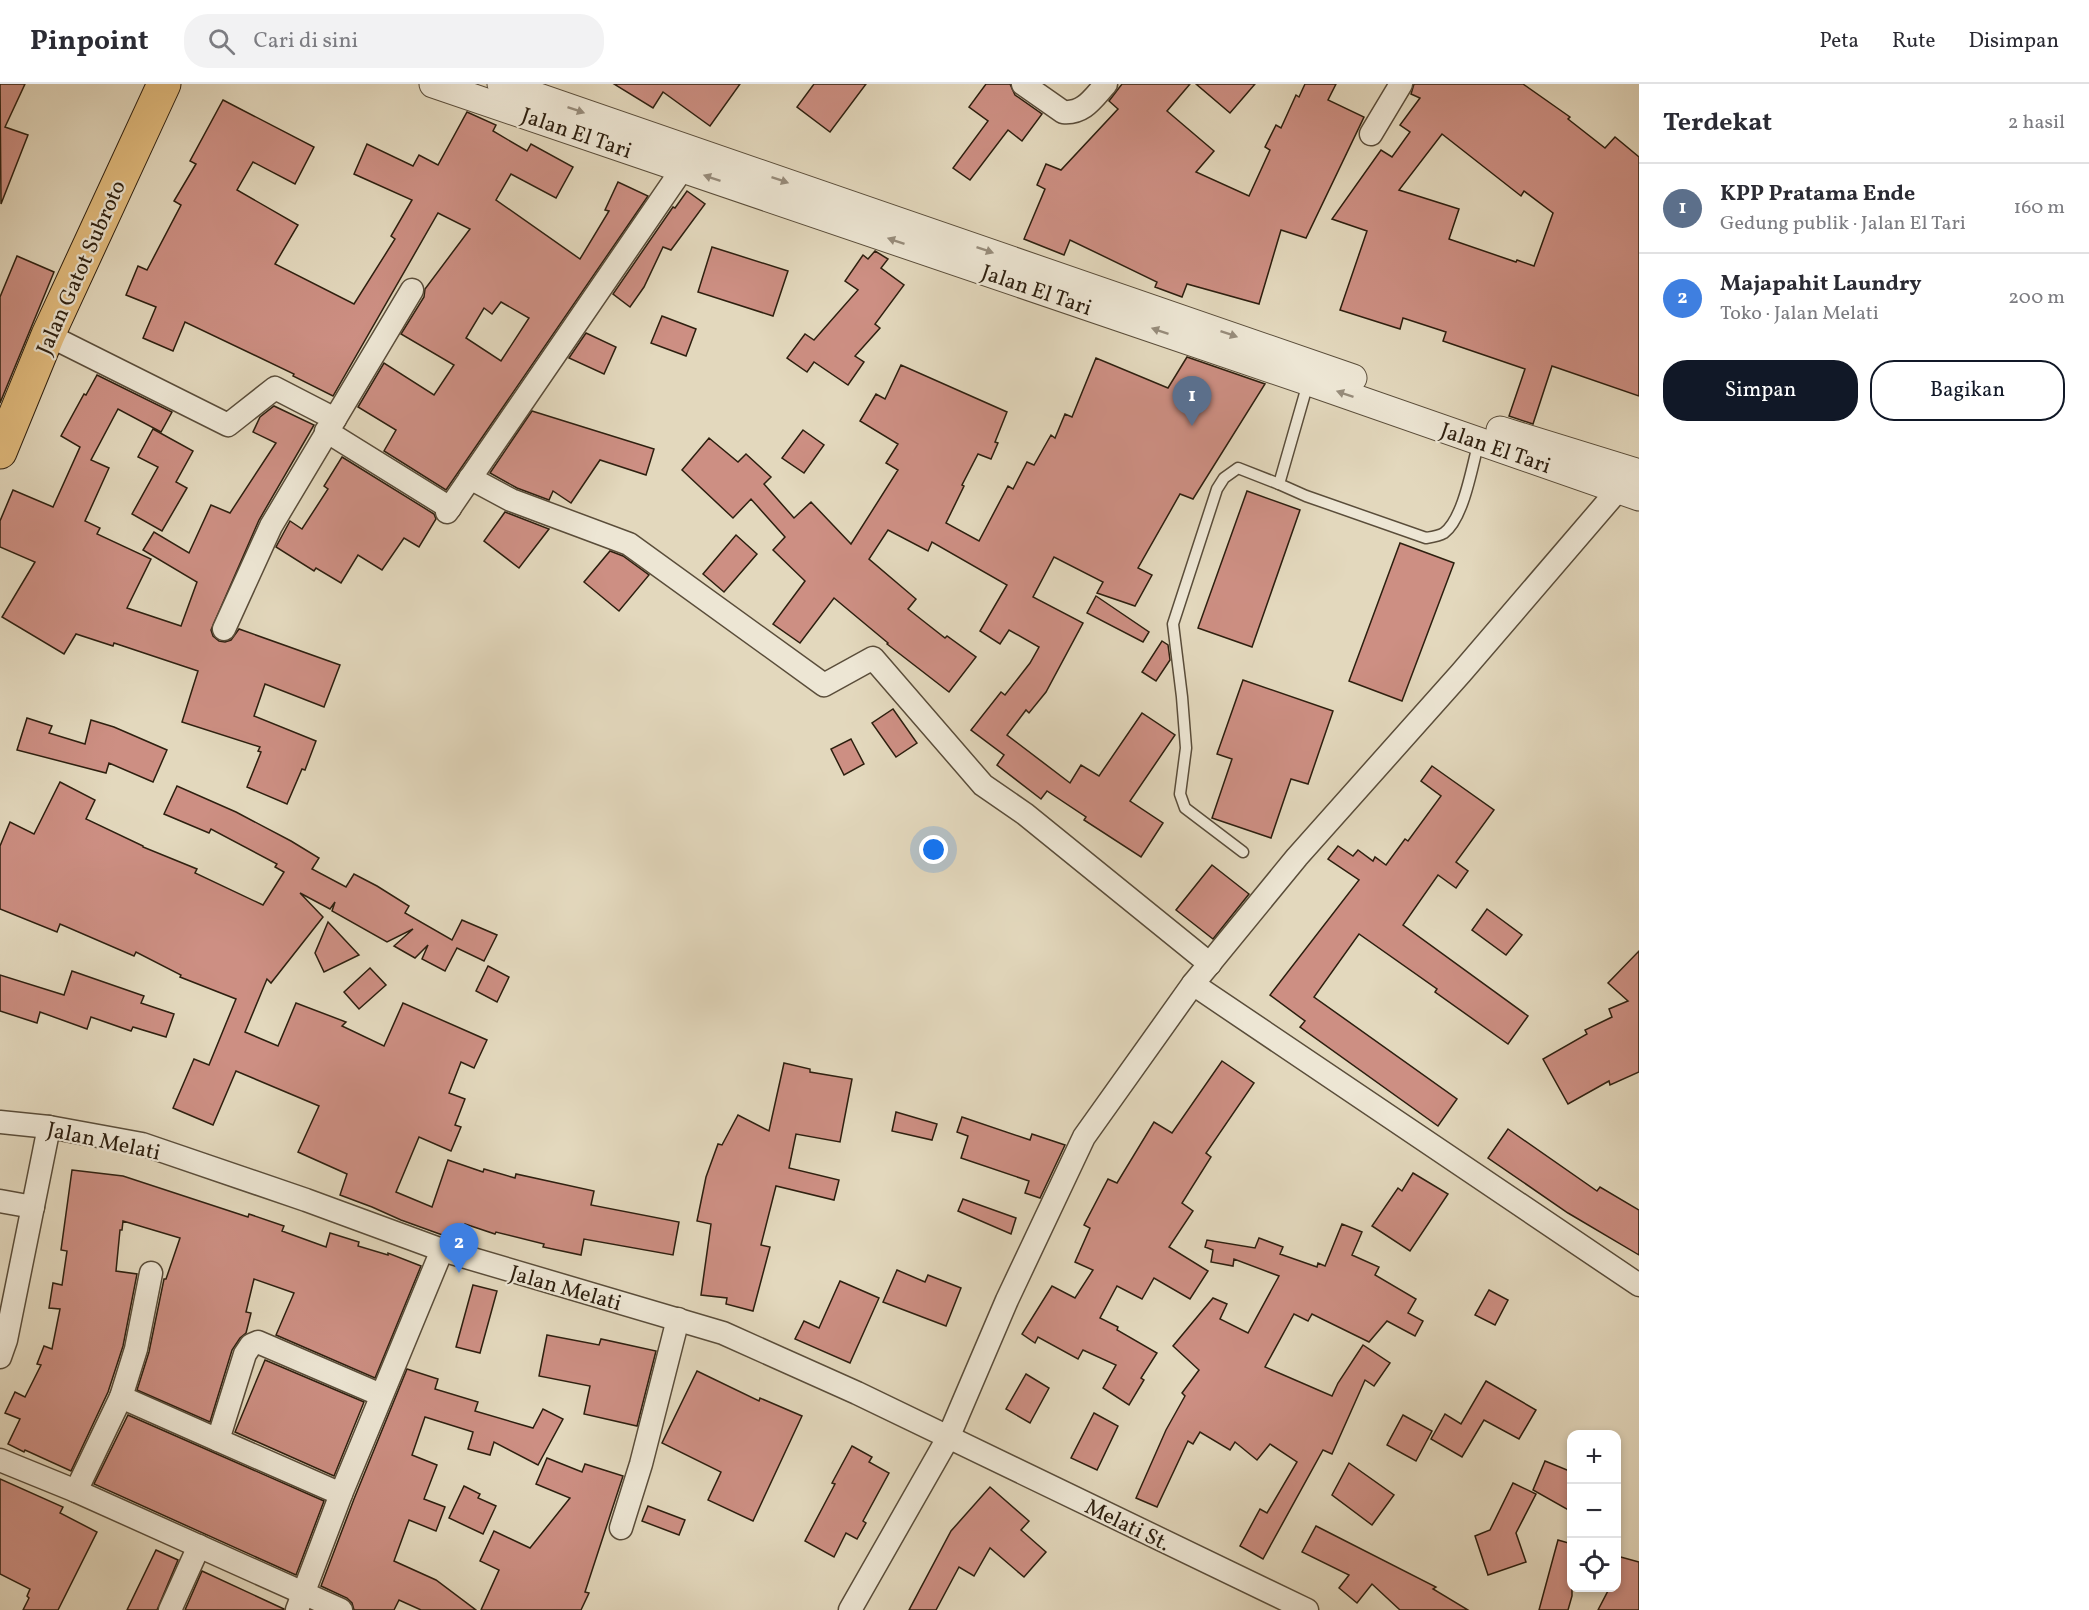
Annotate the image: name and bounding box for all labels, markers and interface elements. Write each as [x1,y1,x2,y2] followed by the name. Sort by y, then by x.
[184,14,604,68] search box
[30,22,148,61] text: Pinpoint
[205,25,238,58] icon: search
[253,26,358,57] text: Cari di sini
[1820,27,1859,56] text: Peta
[1892,27,1935,56] text: Rute
[1968,27,2059,56] text: Disimpan
[517,101,636,168] street label: Jalan El Tari
[567,105,585,115] one-way arrow
[1663,105,1772,141] text: Terdekat
[2008,109,2065,137] text: 2 hasil
[703,172,721,182] one-way arrow
[30,176,135,360] street label: Jalan Gatot Subroto
[771,176,789,186] one-way arrow
[1720,179,1915,210] text: KPP Pratama Ende
[1678,194,1687,222] text: 1
[2013,194,2065,222] text: 160 m
[1720,210,1966,238] text: Gedung publik · Jalan El Tari
[887,236,905,245] one-way arrow
[976,246,994,256] one-way arrow
[977,258,1096,325] street label: Jalan El Tari
[1720,269,1922,300] text: Majapahit Laundry
[1677,284,1688,312] text: 2
[2008,284,2065,312] text: 200 m
[1720,300,1879,328] text: Toko · Jalan Melati
[1151,326,1169,336] one-way arrow
[1220,330,1238,340] one-way arrow
[1663,360,1858,421] button: Simpan
[1870,360,2065,421] button: Bagikan
[1172,376,1212,426] pin: 1
[1336,389,1354,399] one-way arrow
[1436,416,1555,483] street label: Jalan El Tari
[919,835,948,864] your location
[44,1115,163,1170] street label: Jalan Melati
[440,1224,478,1273] pin: 2
[506,1259,625,1320] street label: Jalan Melati
[1567,1430,1621,1592] map controls
[1567,1430,1621,1484] button: +
[1567,1484,1621,1538] button: −
[1079,1492,1175,1560] street label: Melati St.
[1567,1538,1621,1592] button: locate

